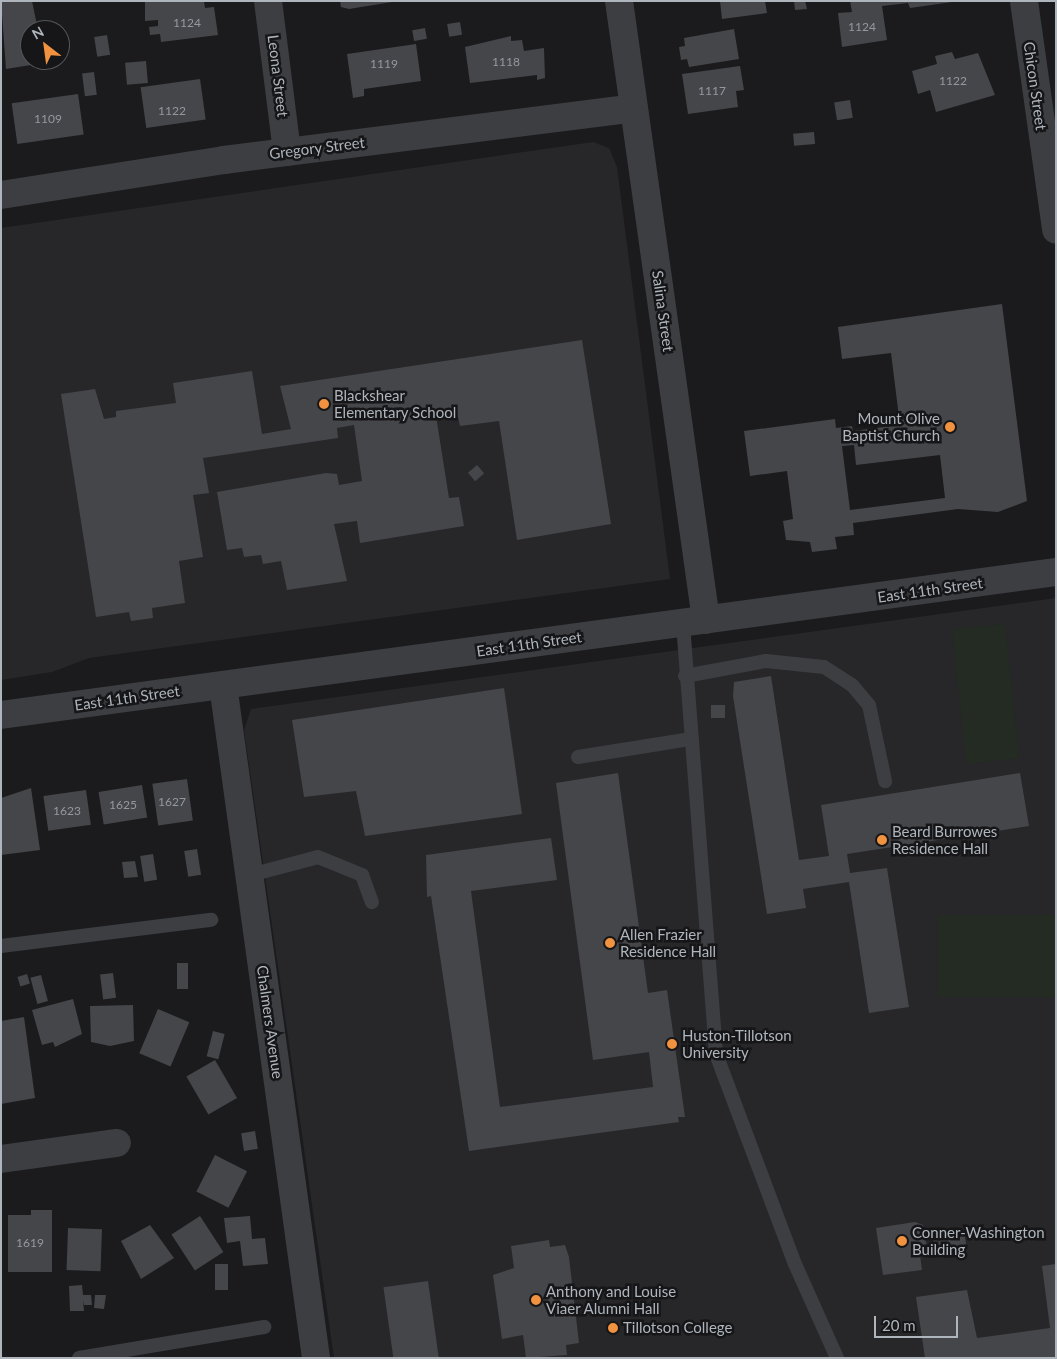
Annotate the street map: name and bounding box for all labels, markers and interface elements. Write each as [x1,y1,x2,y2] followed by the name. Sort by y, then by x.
[173,16,201,30] house number: 1124
[20,20,70,70] north arrow
[848,20,876,34] house number: 1124
[29,22,47,43] text: N
[264,34,292,118] street label: Leona Street
[1020,41,1050,131] street label: Chicon Street
[492,55,520,69] house number: 1118
[370,57,398,71] house number: 1119
[939,74,967,88] house number: 1122
[698,84,726,98] house number: 1117
[158,104,186,118] house number: 1122
[34,112,62,126] house number: 1109
[268,133,366,163] street label: Gregory Street
[648,269,678,353] street label: Salina Street
[334,386,457,421] place label: Blackshear Elementary School
[318,398,330,410] marker: Blackshear Elementary School
[842,409,940,444] place label: Mount Olive Baptist Church
[944,421,956,433] marker: Mount Olive Baptist Church
[876,574,984,606] street label: East 11th Street
[475,628,583,660] street label: East 11th Street
[73,682,181,714] street label: East 11th Street
[158,795,186,809] house number: 1627
[109,798,137,812] house number: 1625
[53,804,81,818] house number: 1623
[892,822,997,857] place label: Beard Burrowes Residence Hall
[876,834,888,846] marker: Beard Burrowes Residence Hall
[620,925,716,960] place label: Allen Frazier Residence Hall
[604,937,616,949] marker: Allen Frazier Residence Hall
[253,964,287,1080] street label: Chalmers Avenue
[682,1026,792,1061] place label: Huston-Tillotson University
[666,1038,678,1050] marker: Huston-Tillotson University
[912,1223,1045,1258] place label: Conner-Washington Building
[896,1235,908,1247] marker: Conner-Washington Building
[16,1236,44,1250] house number: 1619
[546,1282,676,1317] place label: Anthony and Louise Viaer Alumni Hall
[530,1294,542,1306] marker: Anthony and Louise Viaer Alumni Hall
[877,1306,961,1338] scale bar
[882,1316,916,1334] text: 20 m
[623,1319,732,1337] place label: Tillotson College
[607,1322,619,1334] marker: Tillotson College

